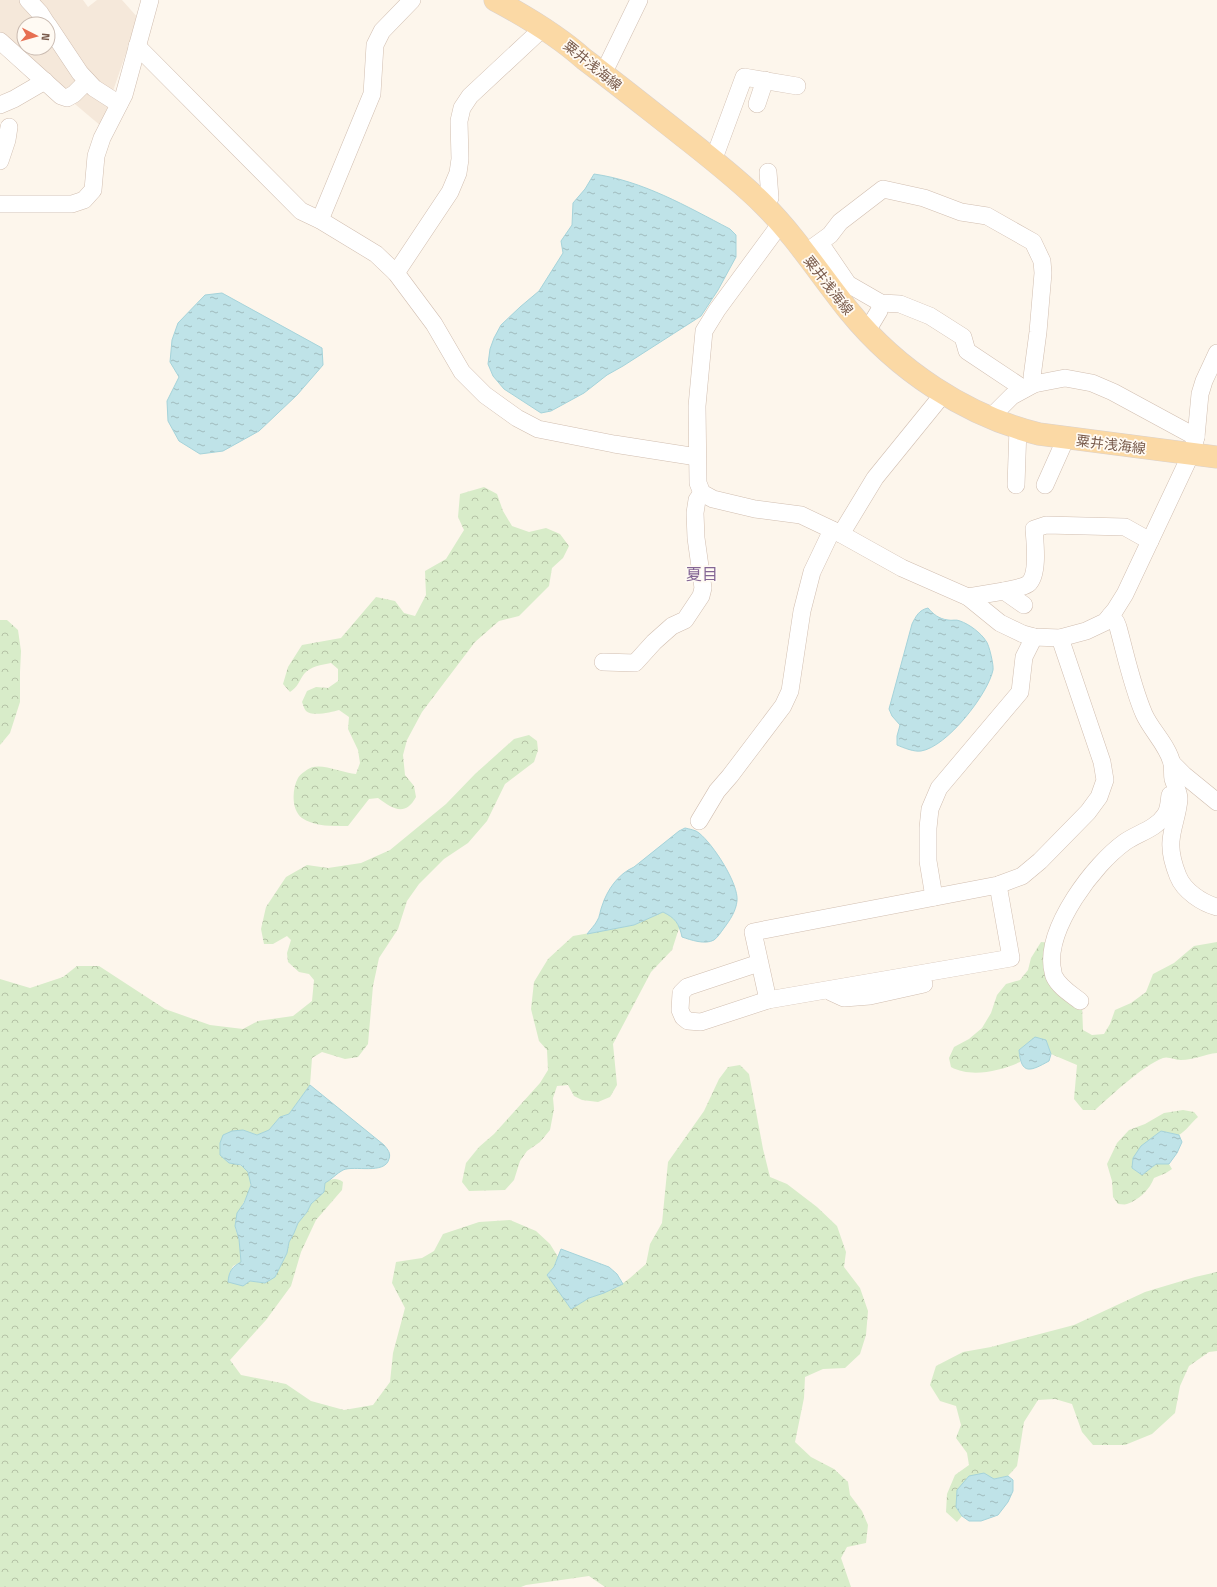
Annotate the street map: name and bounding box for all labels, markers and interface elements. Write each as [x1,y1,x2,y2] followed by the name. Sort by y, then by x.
[16,16,56,56] north arrow
[38,32,54,42] text: N
[559,35,627,95] street label: 粟井浅海線
[799,251,859,319] street label: 粟井浅海線
[1075,429,1147,459] street label: 粟井浅海線
[686,562,718,586] district label: 夏目

